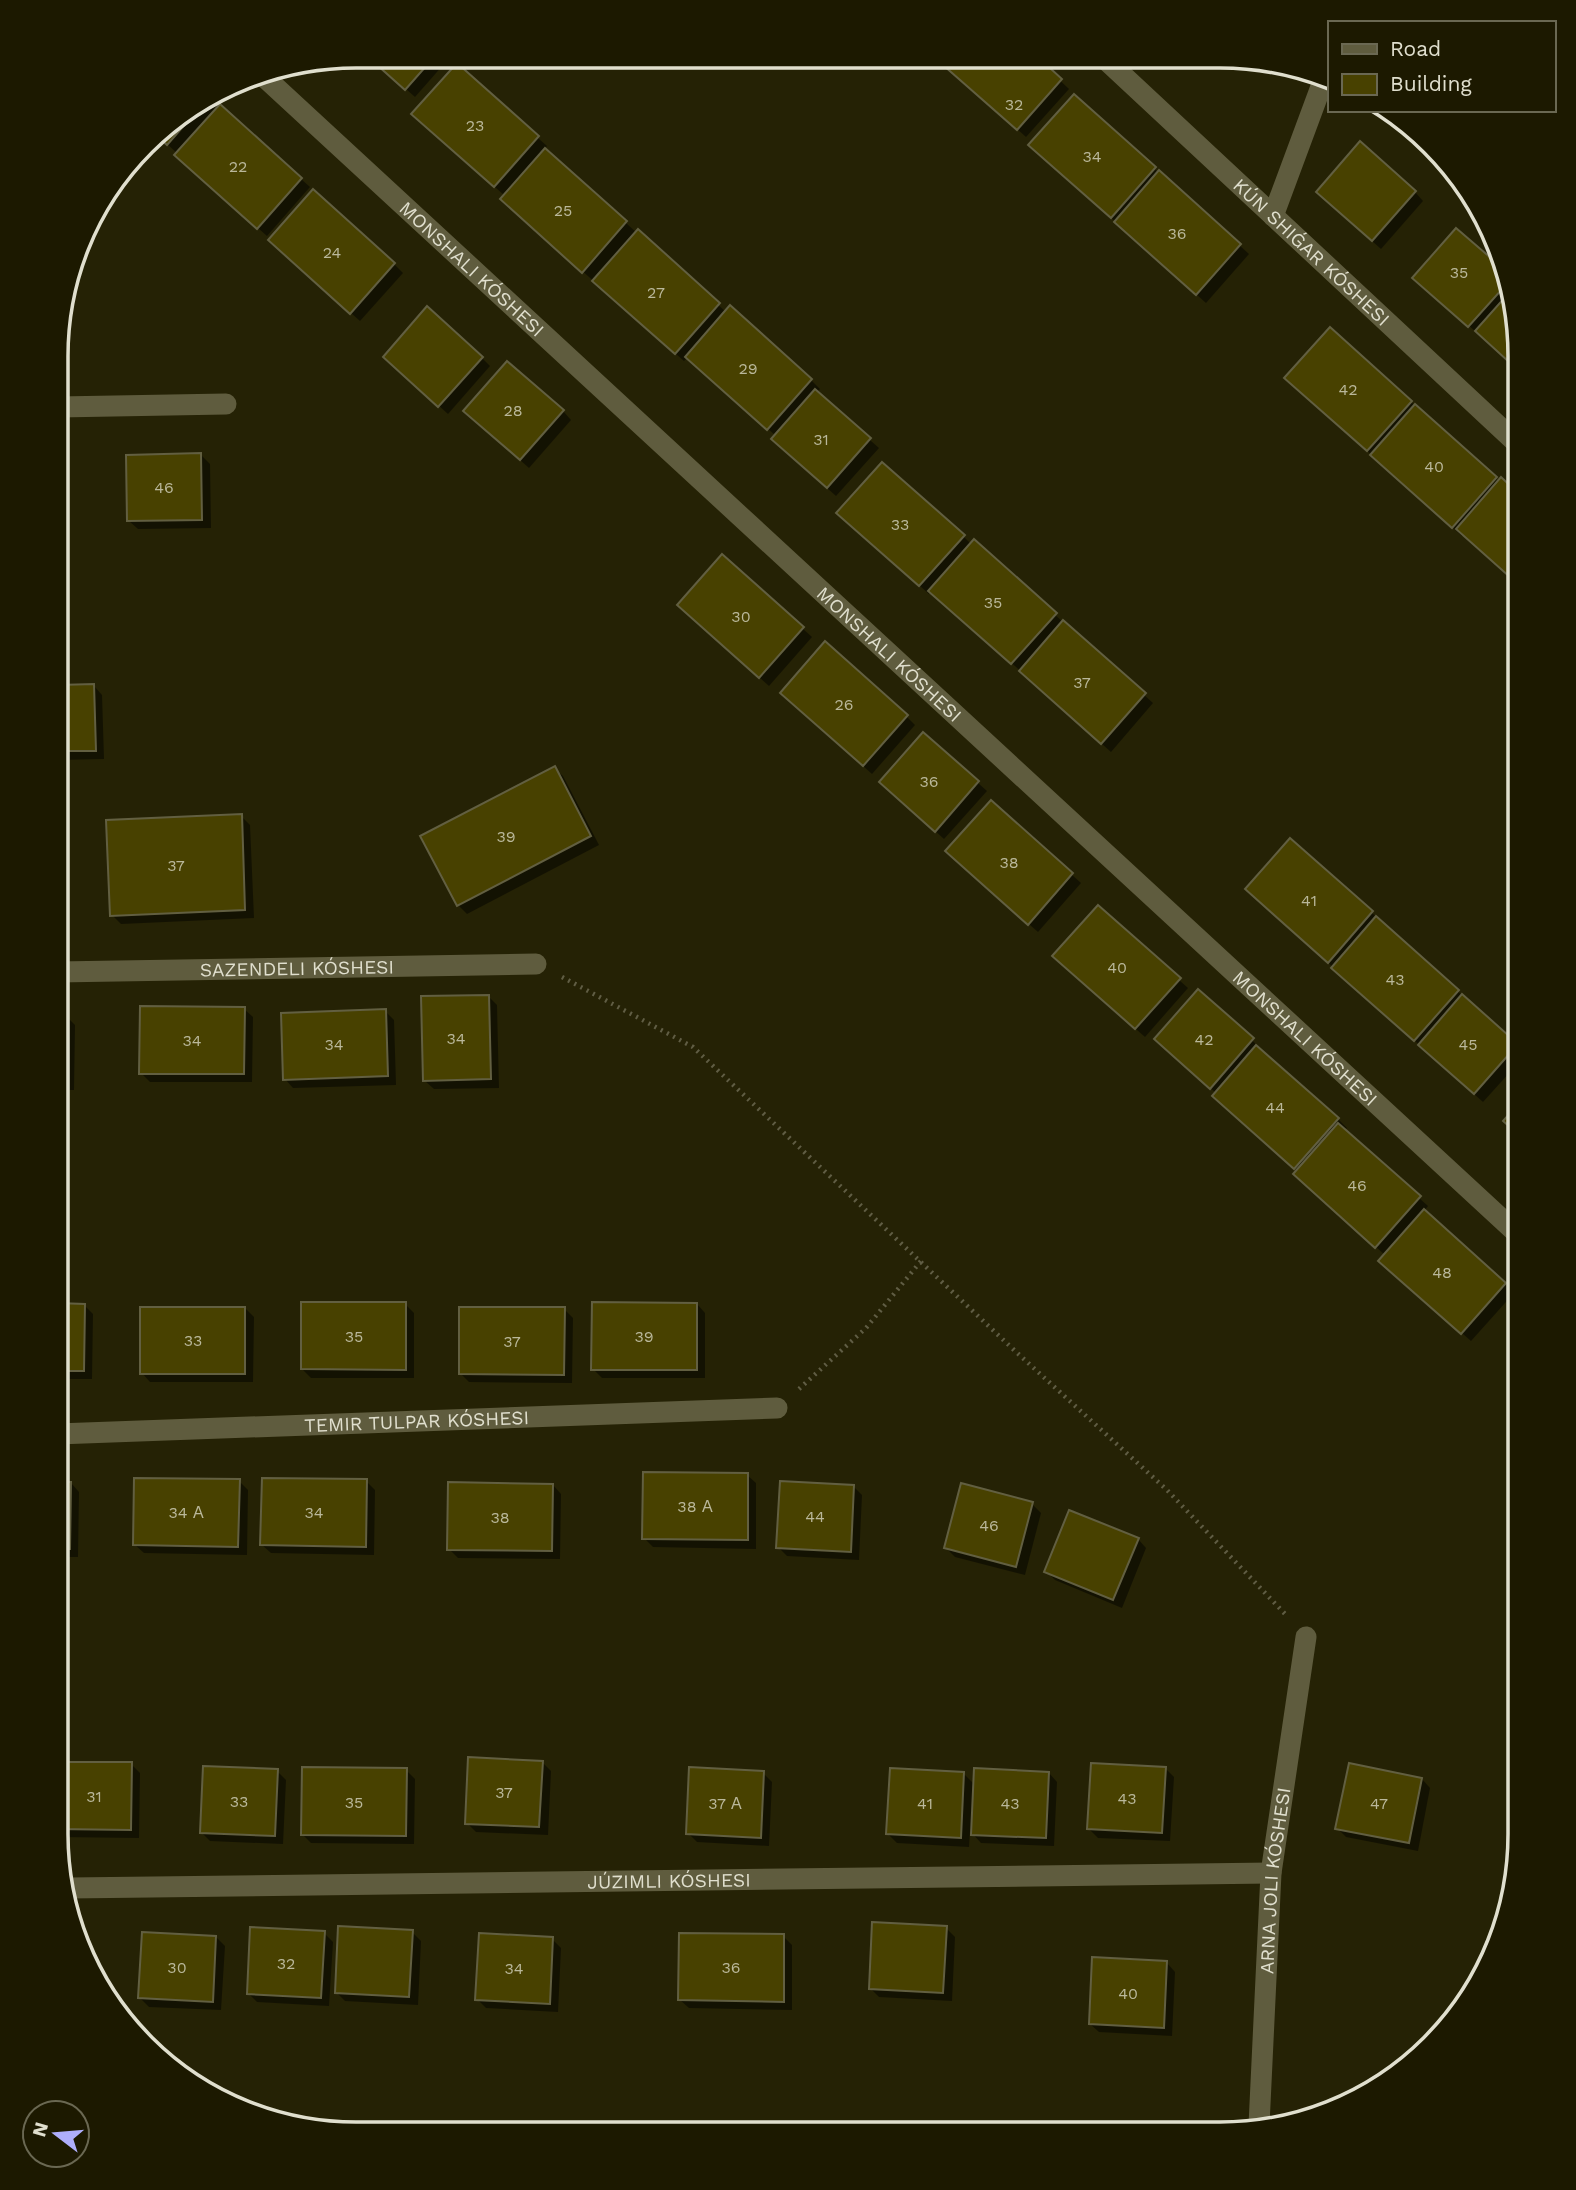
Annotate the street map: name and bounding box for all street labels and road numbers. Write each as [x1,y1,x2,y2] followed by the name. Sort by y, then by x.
[1229,173,1395,330] street label: KÚN SHIǴAR KÓSHESI
[395,196,549,341] street label: MONSHALI KÓSHESI
[812,581,967,726] street label: MONSHALI KÓSHESI
[200,955,394,981] street label: SAZENDELI KÓSHESI
[1228,965,1383,1110] street label: MONSHALI KÓSHESI
[304,1405,530,1437] street label: TEMIR TULPAR KÓSHESI
[1255,1786,1295,1975] street label: ARNA JOLI KÓSHESI
[587,1868,751,1893] street label: JÚZIMLI KÓSHESI

